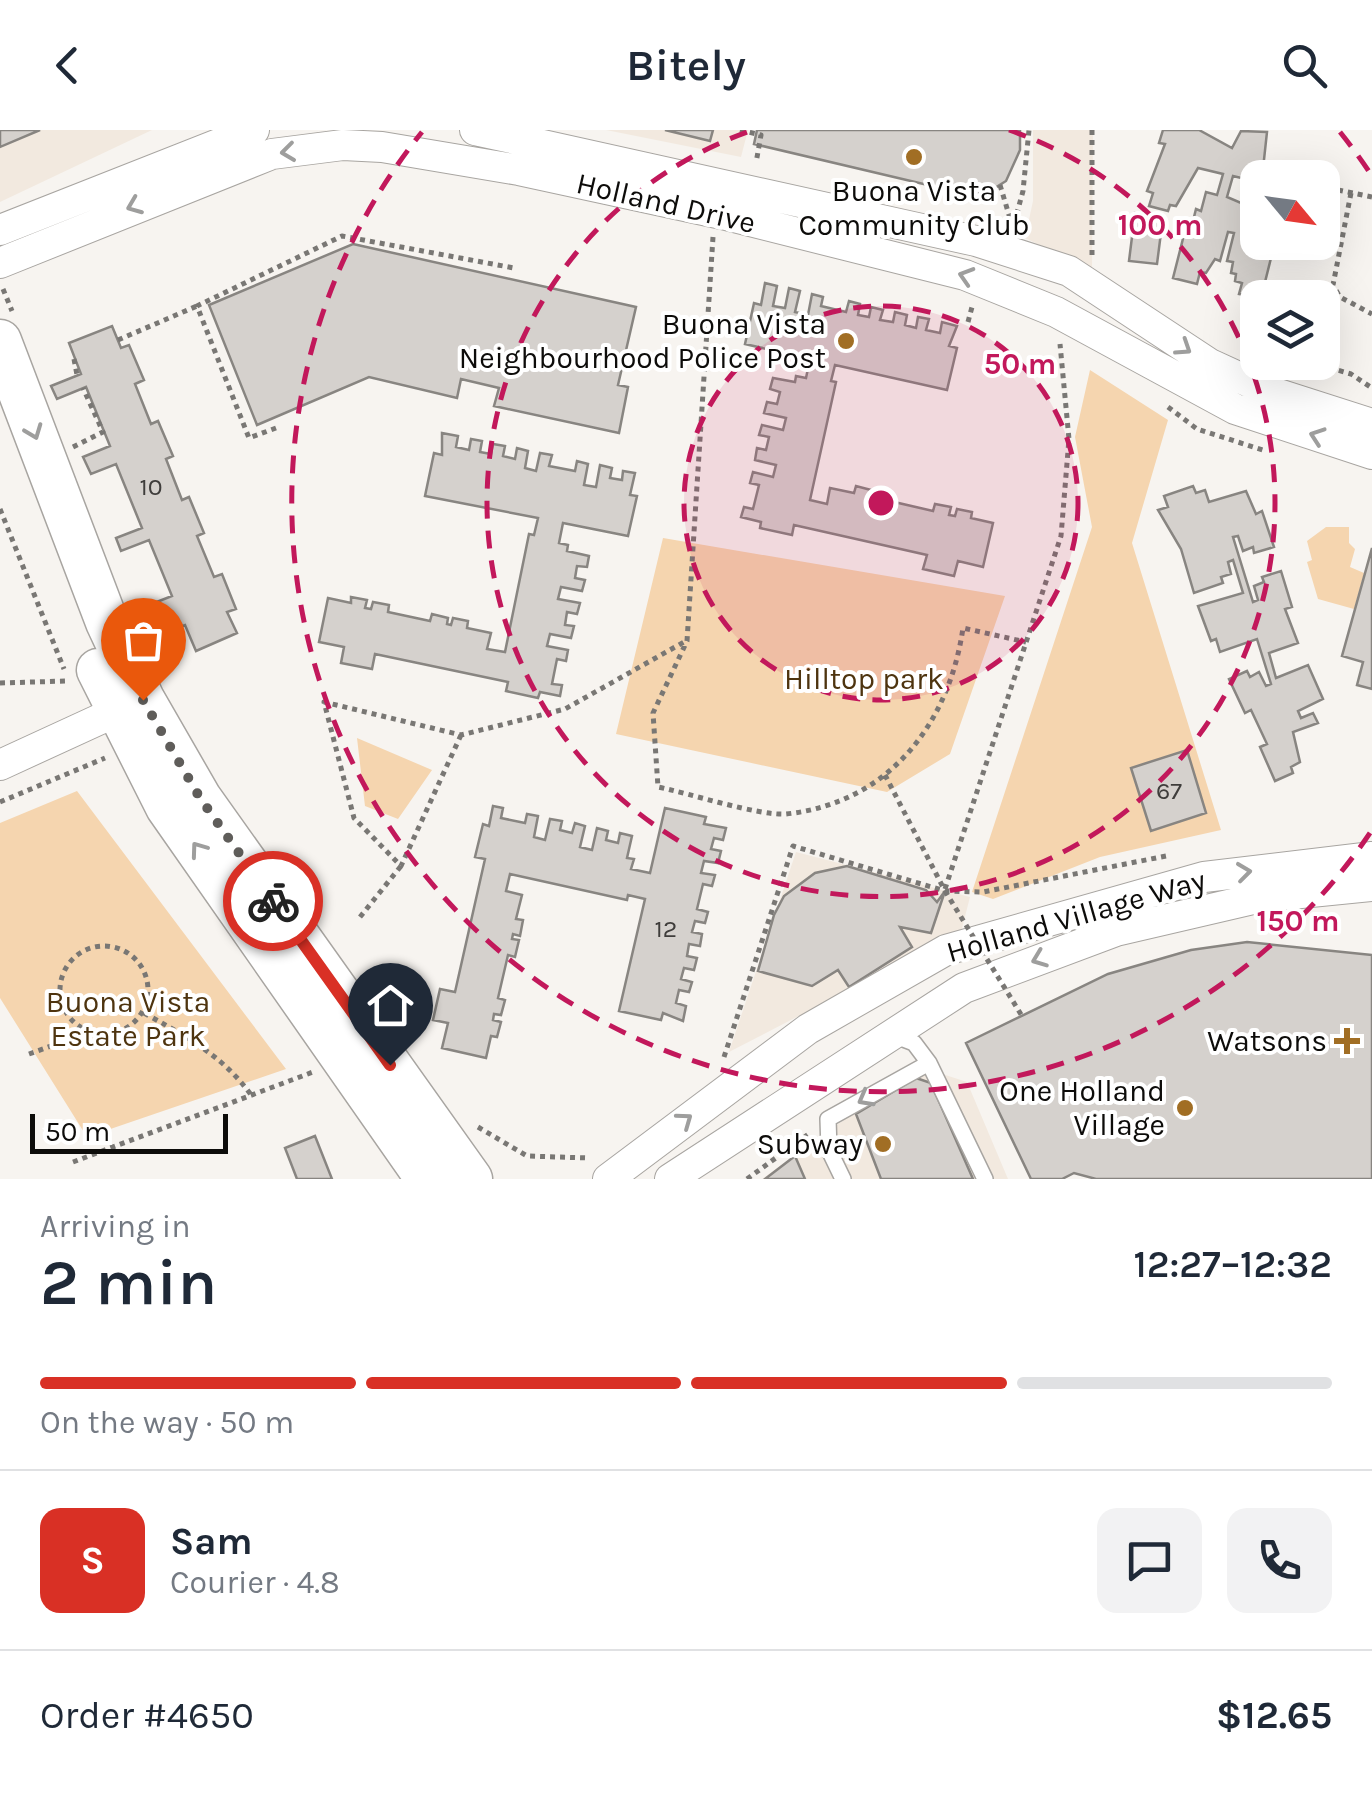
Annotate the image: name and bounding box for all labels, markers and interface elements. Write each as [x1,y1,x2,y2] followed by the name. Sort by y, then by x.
[40,38,95,93] icon: back
[1277,38,1332,93] icon: search
[626,39,746,91] text: Bitely
[280,140,297,161] one-way arrow
[903,146,925,168] marker: Buona Vista Community Club
[1240,160,1340,260] north arrow
[1240,160,1340,380] map controls
[573,165,759,241] street label: Holland Drive
[798,173,1030,243] place label: Buona Vista Community Club
[126,194,144,214] one-way arrow
[1118,207,1202,243] text: 100 m
[958,267,975,288] one-way arrow
[1240,280,1340,380] button: layers
[459,306,826,376] place label: Buona Vista Neighbourhood Police Post
[835,330,857,352] marker: Buona Vista Neighbourhood Police Post
[1173,335,1191,354] one-way arrow
[984,346,1056,382] text: 50 m
[22,423,43,440] one-way arrow
[1309,427,1326,447] one-way arrow
[139,472,163,501] house number: 10
[863,485,899,521] centre of rings
[101,598,186,701] pin
[116,613,171,668] icon: bag
[784,661,944,697] park label: Hilltop park
[1156,776,1182,805] house number: 67
[192,842,210,860] one-way arrow
[223,851,323,951] courier
[942,862,1210,970] street label: Holland Village Way
[1235,863,1252,884] one-way arrow
[246,874,301,929] icon: bike
[1256,903,1340,939] text: 150 m
[655,914,677,943] house number: 12
[1031,948,1049,968] one-way arrow
[348,963,433,1066] pin
[363,978,418,1033] icon: home
[46,984,210,1054] park label: Buona Vista Estate Park
[1207,1023,1327,1059] place label: Watsons
[1336,1030,1358,1052] marker: Watsons
[999,1073,1165,1143] place label: One Holland Village
[857,1086,875,1106] one-way arrow
[1174,1097,1196,1119] marker: One Holland Village
[30,1109,228,1154] scale bar
[674,1114,692,1132] one-way arrow
[45,1115,110,1148] text: 50 m
[757,1126,863,1162] place label: Subway
[872,1133,894,1155] marker: Subway
[40,1208,191,1245] text: Arriving in
[1134,1242,1332,1287] text: 12:27–12:32
[40,1244,217,1320] text: 2 min
[40,1404,294,1441] text: On the way · 50 m
[1097,1508,1202,1613] button: chat
[1227,1508,1332,1613] button: phone
[170,1519,253,1564] text: Sam
[80,1538,105,1583] text: S
[170,1564,340,1601] text: Courier · 4.8
[40,1693,254,1738] text: Order #4650
[1216,1693,1332,1738] text: $12.65

